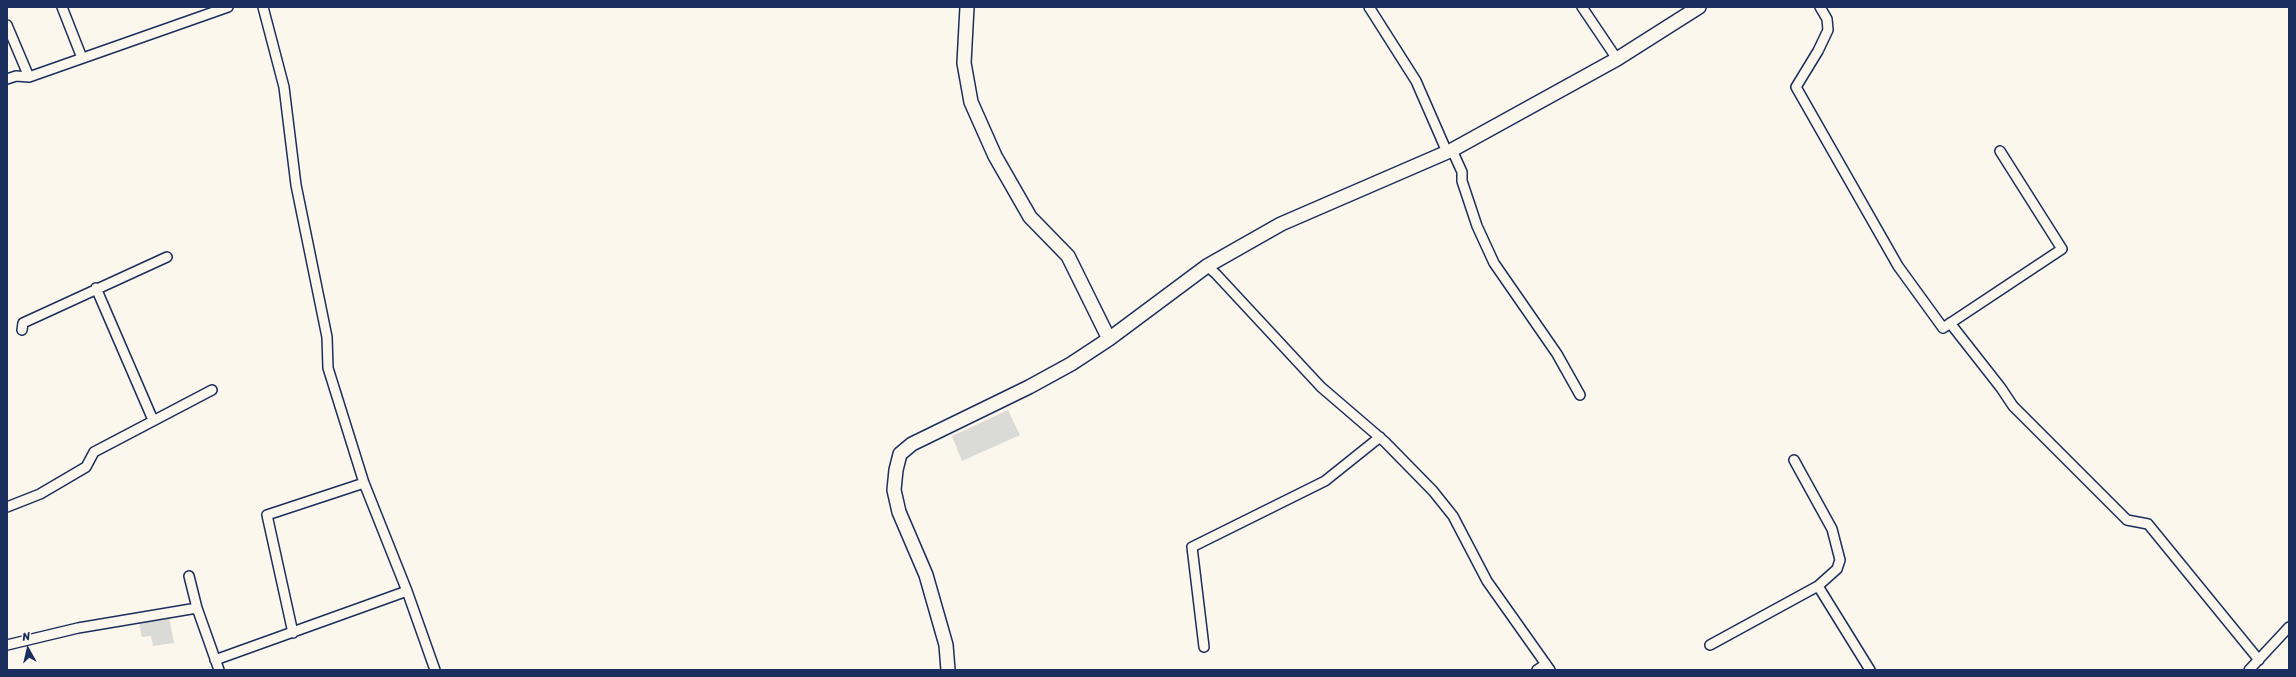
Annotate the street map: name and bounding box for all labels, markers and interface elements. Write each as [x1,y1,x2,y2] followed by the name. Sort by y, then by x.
[21,627,31,647] text: N
[8,629,48,669] north arrow

